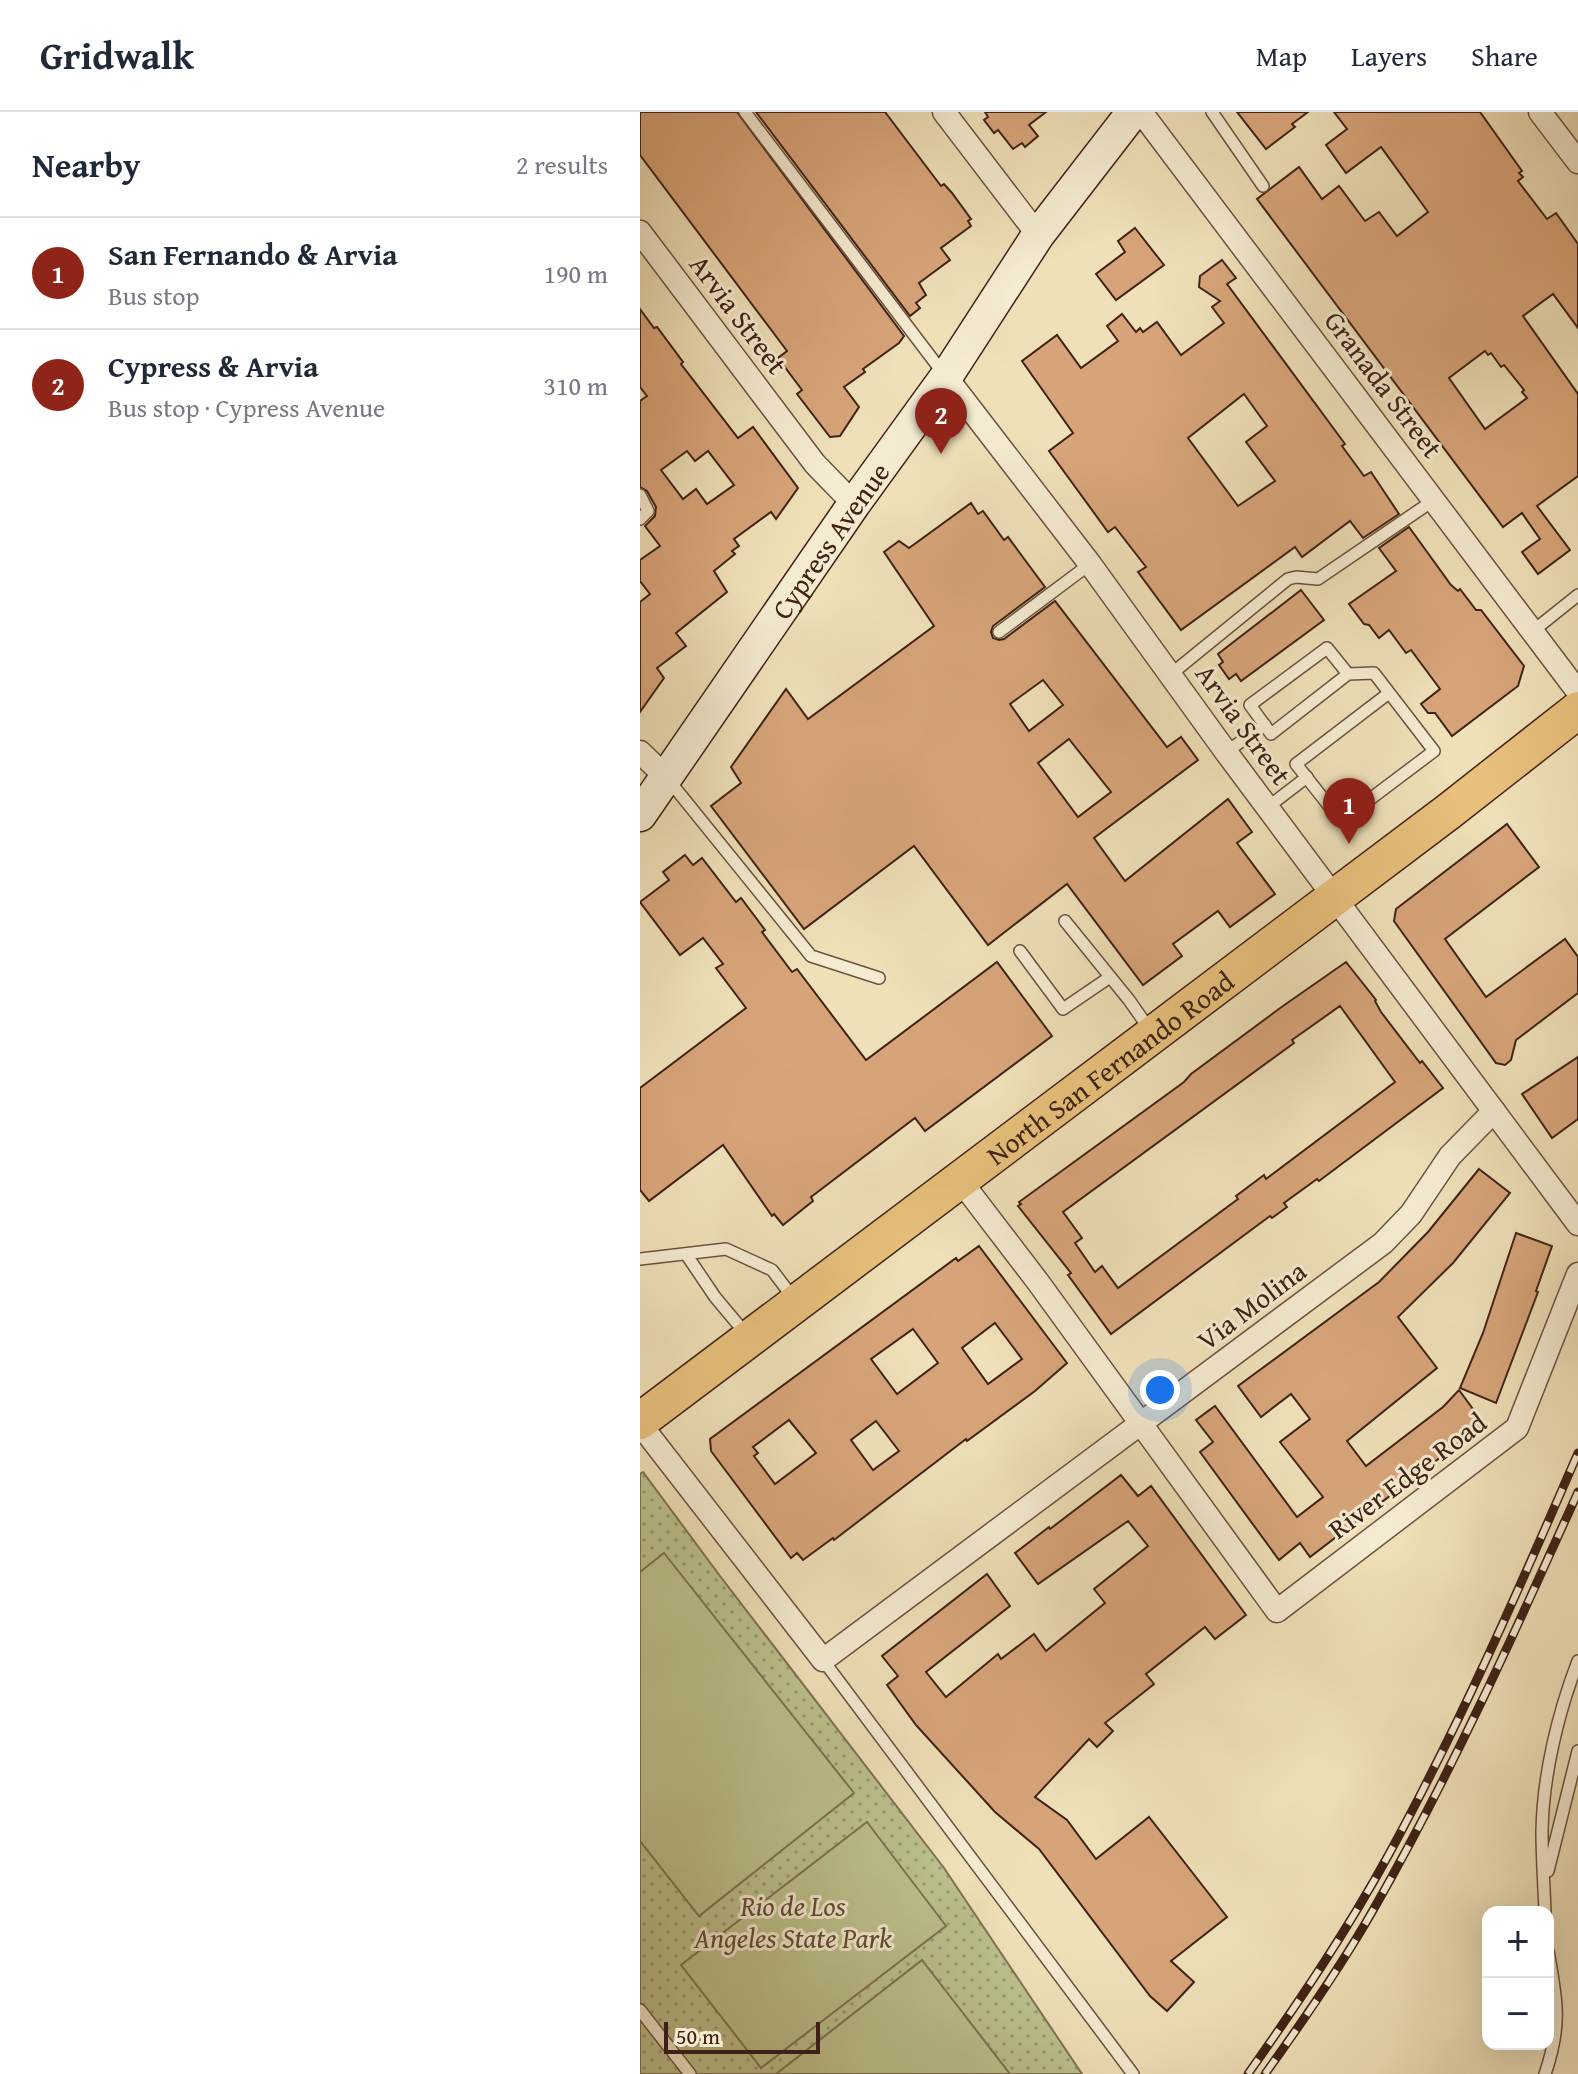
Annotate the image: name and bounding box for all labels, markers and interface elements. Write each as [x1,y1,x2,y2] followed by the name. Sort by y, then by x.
[40,27,194,83] text: Gridwalk
[1256,35,1307,76] text: Map
[1351,35,1427,76] text: Layers
[1471,35,1538,76] text: Share
[32,140,141,189] text: Nearby
[516,145,608,184] text: 2 results
[108,232,398,276] text: San Fernando & Arvia
[680,246,798,383] street label: Arvia Street
[51,254,65,293] text: 1
[543,254,608,293] text: 190 m
[108,276,200,315] text: Bus stop
[1315,302,1453,466] street label: Granada Street
[108,344,319,388] text: Cypress & Arvia
[51,366,65,405] text: 2
[543,366,608,405] text: 310 m
[108,388,385,427] text: Bus stop · Cypress Avenue
[915,388,967,454] pin: 2
[761,453,899,627] street label: Cypress Avenue
[1186,655,1302,793] street label: Arvia Street
[1323,778,1375,844] pin: 1
[977,960,1242,1174] street label: North San Fernando Road
[1188,1250,1315,1360] street label: Via Molina
[1140,1370,1180,1410] your location
[1319,1402,1495,1548] street label: River Edge Road
[693,1885,892,1958] park label: Rio de Los Angeles State Park
[1482,1906,1554,2050] map controls
[1482,1906,1554,1978] button: +
[1482,1978,1554,2050] button: −
[664,2018,820,2054] scale bar
[676,2020,720,2052] text: 50 m

